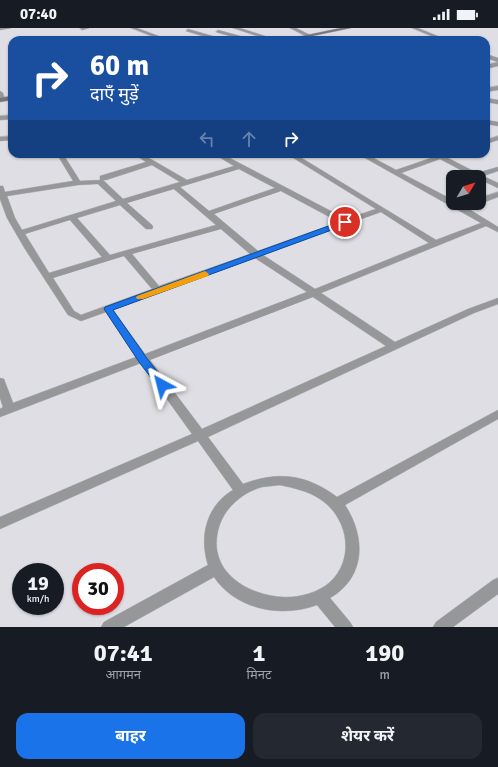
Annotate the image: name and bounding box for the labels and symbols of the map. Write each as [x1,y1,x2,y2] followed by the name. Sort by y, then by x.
[446,170,486,210] north arrow
[328,205,362,239] pin
[141,364,183,406] position arrow
[72,563,124,615] speed limit sign: 30

